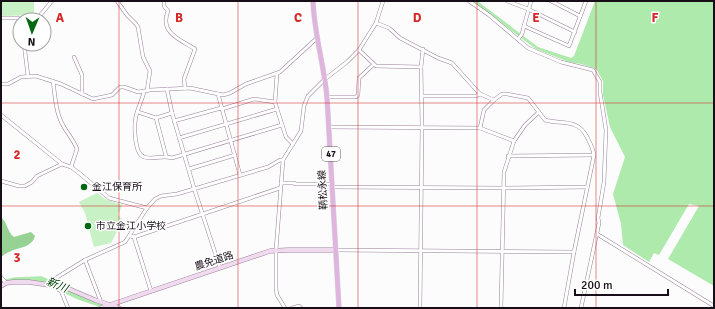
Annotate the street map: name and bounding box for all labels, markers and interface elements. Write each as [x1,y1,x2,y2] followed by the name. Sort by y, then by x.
[56,10,65,26] text: A
[175,10,183,26] text: B
[294,10,302,26] text: C
[413,10,422,26] text: D
[532,10,540,26] text: E
[652,10,659,26] text: F
[12,12,52,52] north arrow
[28,35,36,48] text: N
[13,147,21,163] text: 2
[322,147,340,161] road number: 47
[316,170,330,210] street label: 鞆松永線
[92,181,142,193] place label: 金江保育所
[79,182,89,192] marker: 金江保育所
[96,220,166,232] place label: 市立金江小学校
[83,221,93,231] marker: 市立金江小学校
[193,249,235,273] street label: 農免道路
[13,250,21,266] text: 3
[575,271,668,297] scale bar
[44,275,71,296] water label: 新川
[581,278,613,293] text: 200 m

